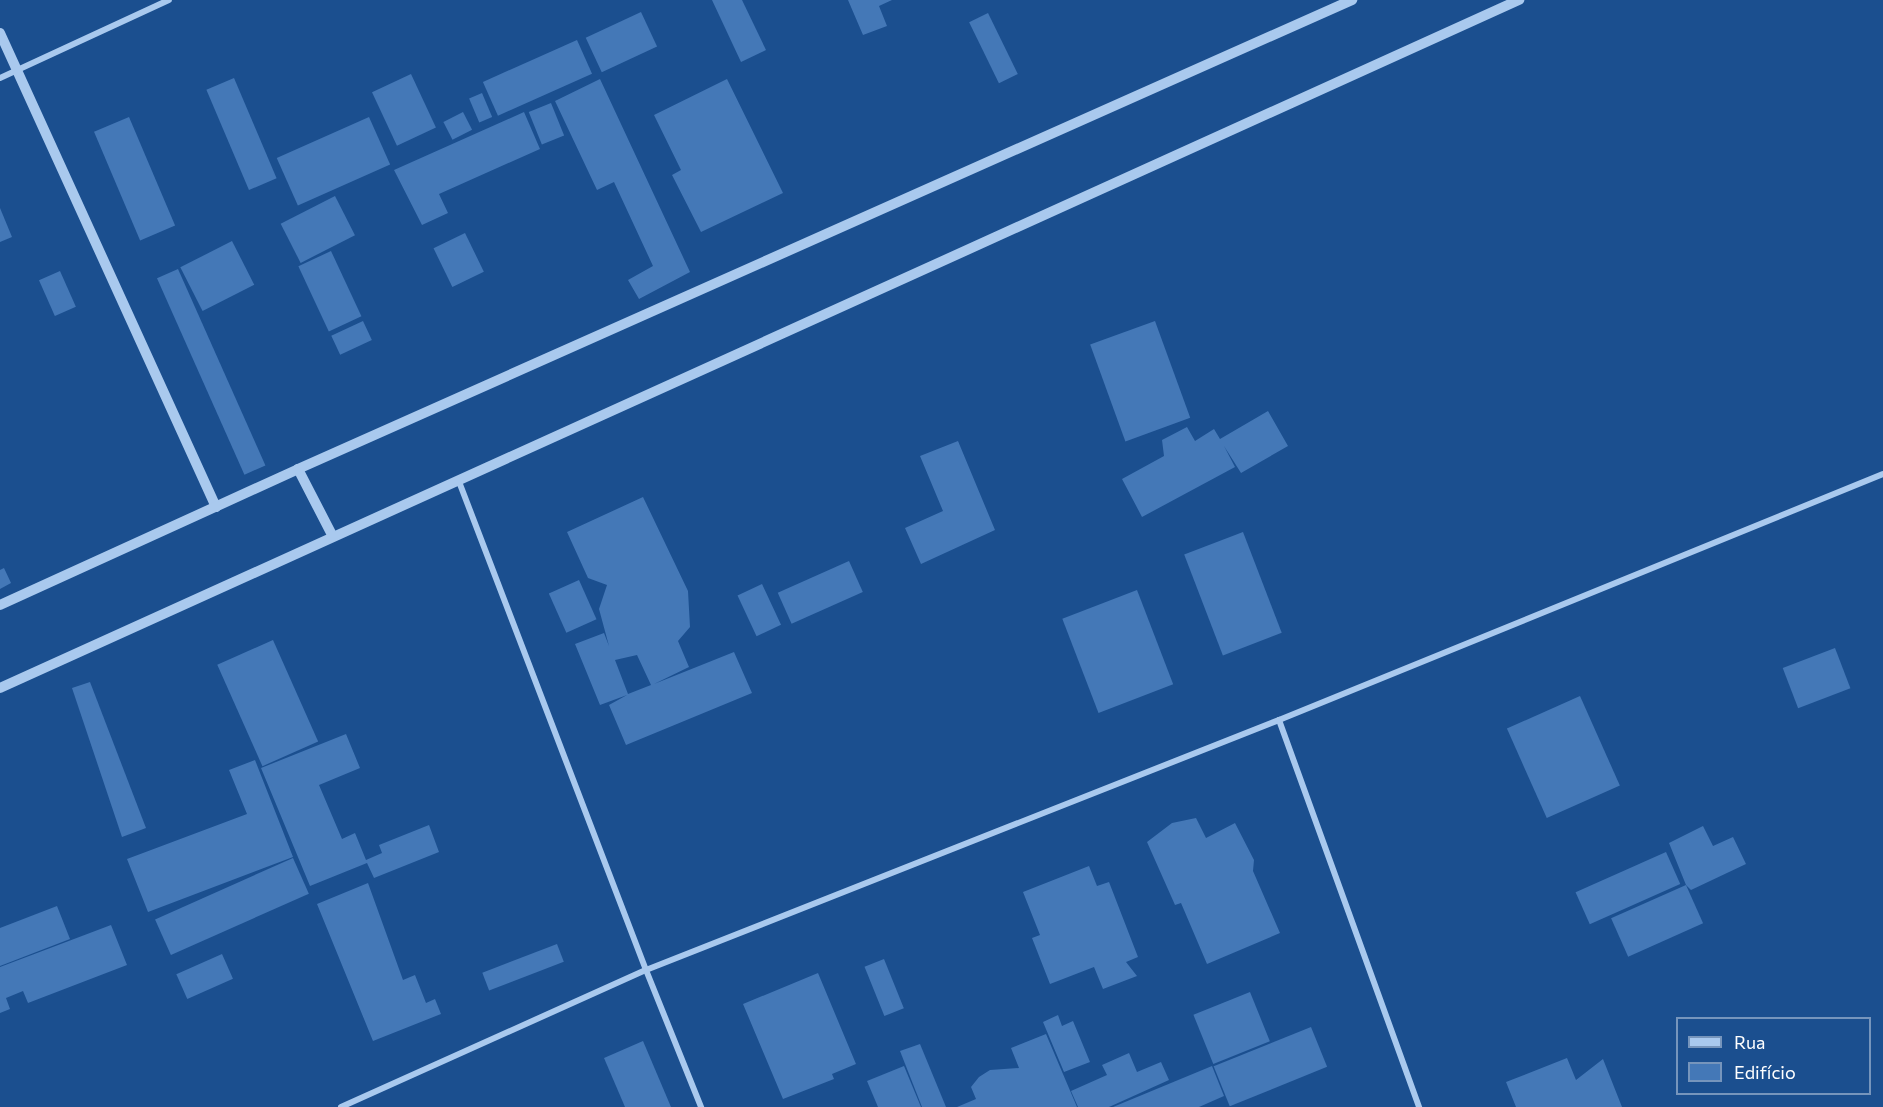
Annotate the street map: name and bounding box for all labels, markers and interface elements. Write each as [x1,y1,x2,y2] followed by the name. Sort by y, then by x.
[1676,1017,1871,1095] legend
[1734,1031,1765,1053] text: Rua
[1734,1061,1796,1083] text: Edifício

